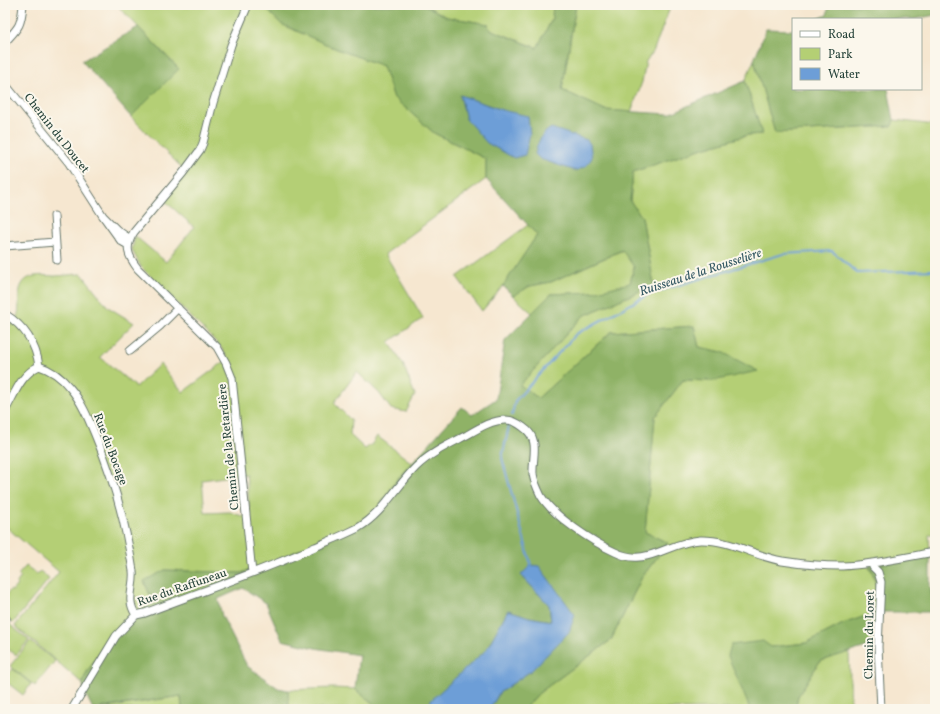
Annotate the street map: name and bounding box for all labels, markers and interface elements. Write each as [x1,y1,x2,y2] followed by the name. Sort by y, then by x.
[792,18,922,90] legend
[828,27,855,43] text: Road
[828,47,853,63] text: Park
[828,67,860,83] text: Water
[20,90,93,177] street label: Chemin du Doucet
[637,245,764,301] water label: Ruisseau de la Rousselière
[214,383,244,511] street label: Chemin de la Retardière
[89,411,131,488] street label: Rue du Bocage
[136,565,229,611] street label: Rue du Raffuneau
[861,591,879,679] street label: Chemin du Loret

